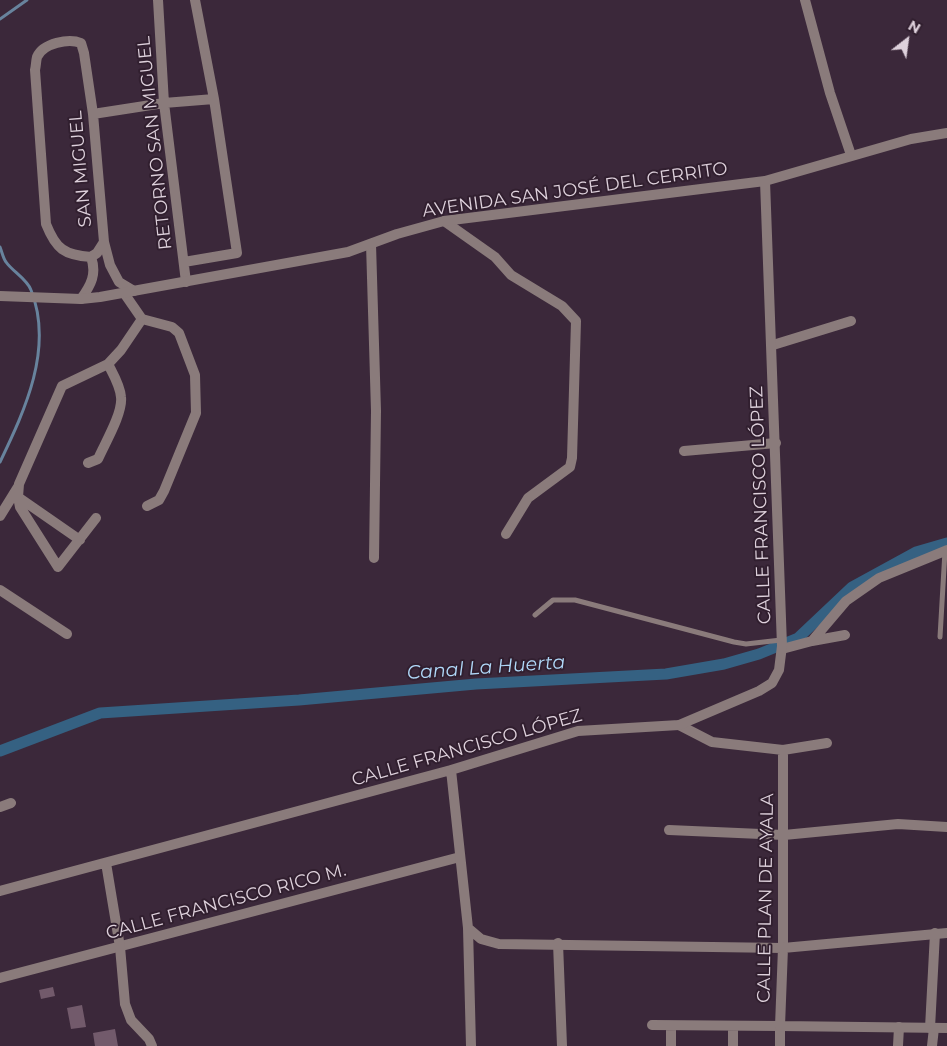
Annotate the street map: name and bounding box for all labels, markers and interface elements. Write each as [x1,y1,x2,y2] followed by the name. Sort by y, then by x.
[882,15,932,65] north arrow
[905,16,924,38] text: N
[133,35,177,251] street label: RETORNO SAN MIGUEL
[65,110,97,228] street label: SAN MIGUEL
[421,158,729,222] street label: AVENIDA SAN JOSÉ DEL CERRITO
[746,385,776,625] street label: CALLE FRANCISCO LÓPEZ
[406,651,566,685] water label: Canal La Huerta
[349,705,585,791] street label: CALLE FRANCISCO LÓPEZ
[753,793,779,1003] street label: CALLE PLAN DE AYALA
[103,859,349,945] street label: CALLE FRANCISCO RICO M.

